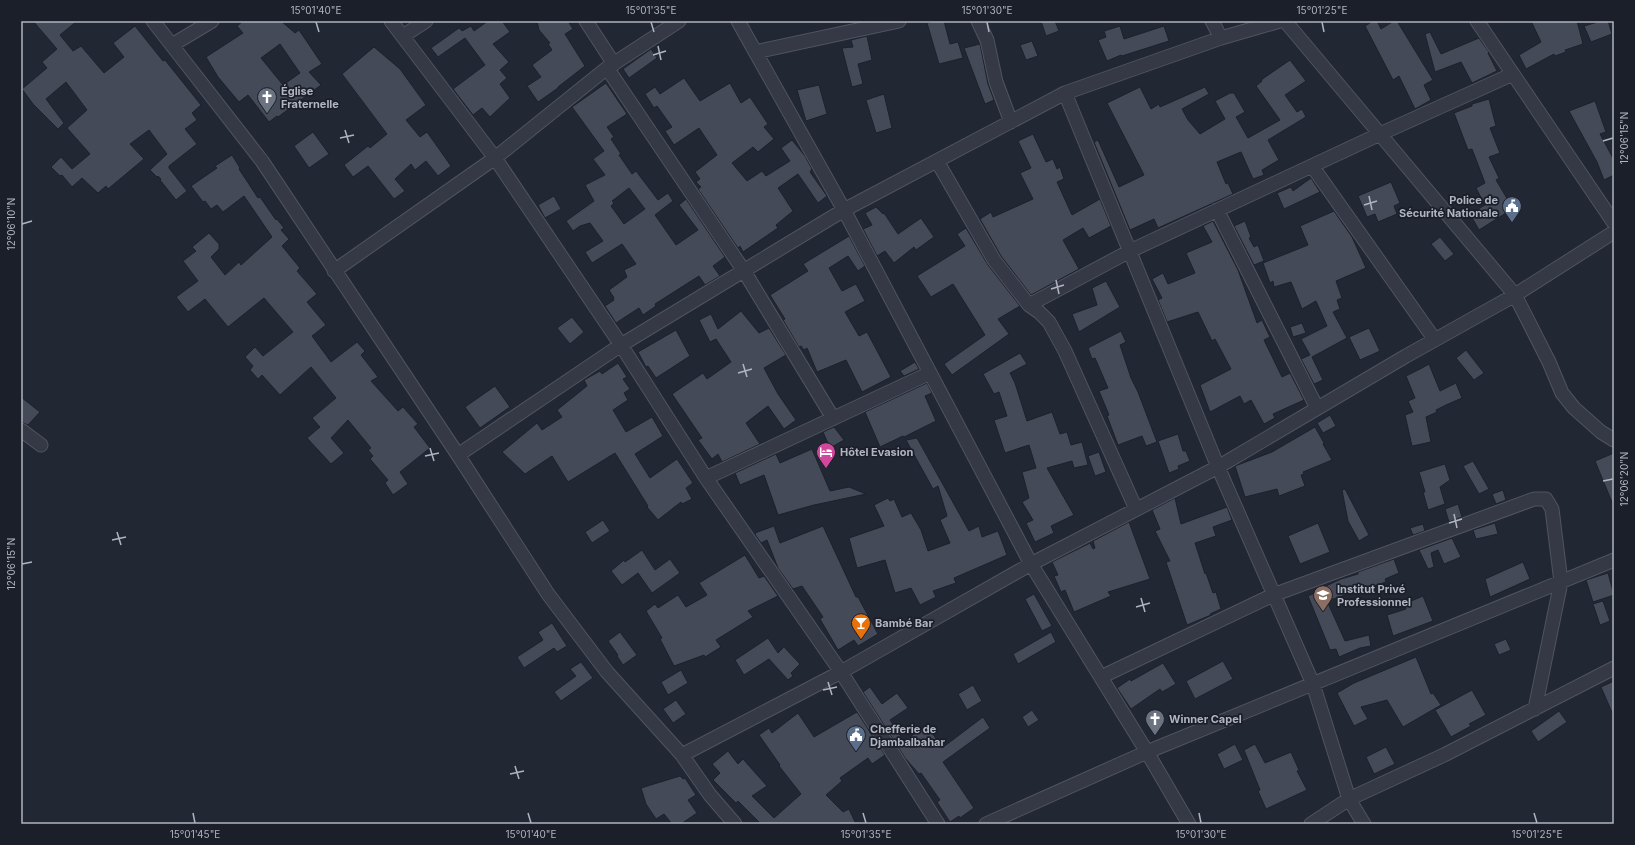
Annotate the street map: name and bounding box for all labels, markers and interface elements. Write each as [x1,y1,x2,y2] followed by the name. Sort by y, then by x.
[291,4,341,16] text: 15°01'40"E
[625,4,677,16] text: 15°01'35"E
[961,4,1013,16] text: 15°01'30"E
[1297,4,1347,16] text: 15°01'25"E
[281,84,339,111] place label: Église Fraternelle
[256,86,278,114] church icon: Église Fraternelle
[1618,112,1630,164] text: 12°06'15"N
[1399,193,1498,220] place label: Police de Sécurité Nationale
[1501,195,1523,223] public building icon: Police de Sécurité Nationale
[5,198,17,250] text: 12°06'10"N
[815,441,837,469] hotel icon: Hôtel Evasion
[840,445,913,459] place label: Hôtel Evasion
[1618,452,1630,506] text: 12°06'20"N
[5,538,17,590] text: 12°06'15"N
[1337,582,1411,609] place label: Institut Privé Professionnel
[1312,584,1334,612] school or university icon: Institut Privé Professionnel
[850,612,872,640] bar icon: Bambé Bar
[875,616,933,630] place label: Bambé Bar
[1144,708,1166,736] church icon: Winner Capel
[1169,712,1242,726] place label: Winner Capel
[870,722,945,749] place label: Chefferie de Djambalbahar
[845,724,867,752] public building icon: Chefferie de Djambalbahar
[170,828,220,840] text: 15°01'45"E
[506,828,556,840] text: 15°01'40"E
[840,828,892,840] text: 15°01'35"E
[1175,828,1227,840] text: 15°01'30"E
[1512,828,1562,840] text: 15°01'25"E

